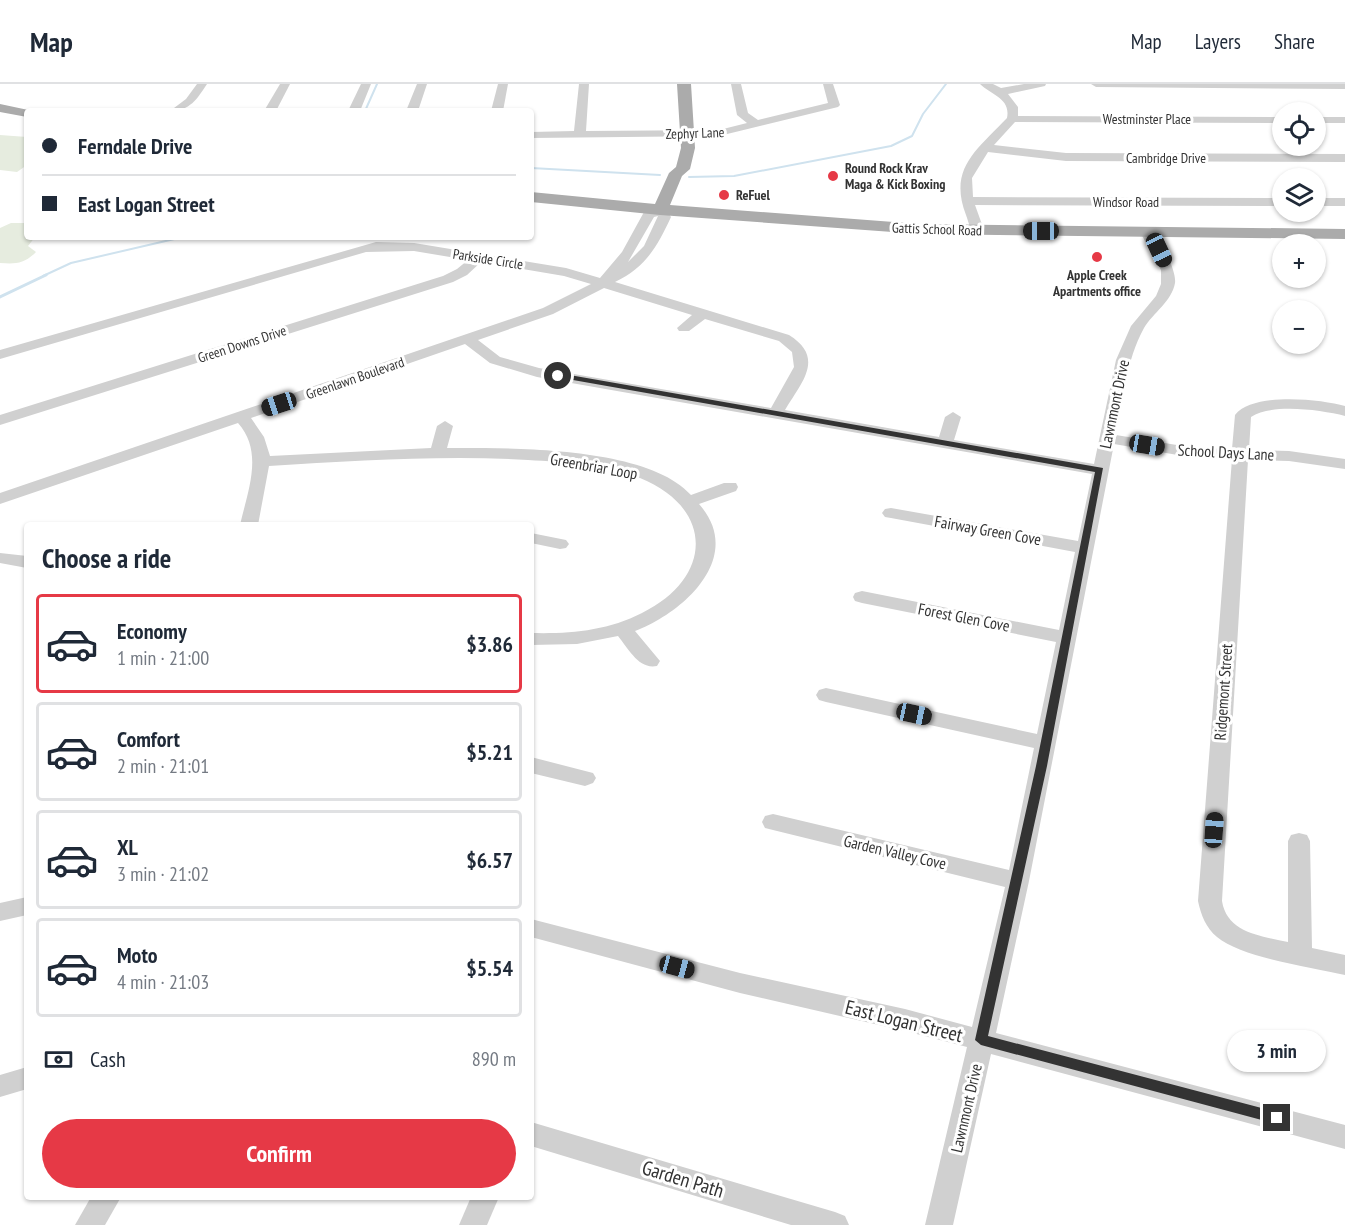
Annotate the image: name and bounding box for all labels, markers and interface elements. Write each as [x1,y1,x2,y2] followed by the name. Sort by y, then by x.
[30,23,73,60] text: Map
[1131,28,1162,55] text: Map
[1195,28,1241,55] text: Layers
[1274,28,1315,55] text: Share
[1272,102,1326,354] map controls
[1272,102,1326,156] button: locate
[1103,110,1191,128] street label: Westminster Place
[665,123,725,143] street label: Zephyr Lane
[78,132,192,160] text: Ferndale Drive
[1126,149,1206,167] street label: Cambridge Drive
[845,159,945,193] place label: Round Rock Krav Maga & Kick Boxing
[1272,168,1326,222] button: layers
[826,169,840,183] marker: Round Rock Krav Maga & Kick Boxing
[736,186,771,204] place label: ReFuel
[717,188,731,202] marker: ReFuel
[78,190,215,218] text: East Logan Street
[1093,193,1159,211] street label: Windsor Road
[892,218,982,240] street label: Gattis School Road
[1023,222,1059,240] car
[1143,230,1175,270] car
[1272,234,1326,288] button: +
[452,245,525,273] street label: Parkside Circle
[1090,250,1104,264] marker: Apple Creek Apartments office
[1052,266,1141,300] place label: Apple Creek Apartments office
[1272,300,1326,354] button: −
[195,321,289,367] street label: Green Downs Drive
[303,353,407,403] street label: Greenlawn Boulevard
[1095,358,1133,450] street label: Lawnmont Drive
[544,362,571,389] route start
[259,390,299,418] car
[1128,433,1166,457] car
[1177,439,1275,465] street label: School Days Lane
[549,449,639,483] street label: Greenbriar Loop
[933,511,1043,549] street label: Fairway Green Cove
[42,541,171,575] text: Choose a ride
[917,598,1011,636] street label: Forest Glen Cove
[45,617,99,671] icon: car
[117,617,187,645] text: Economy
[466,630,513,658] text: $3.86
[1210,642,1236,741] street label: Ridgemont Street
[117,645,209,671] text: 1 min · 21:00
[895,701,933,727] car
[45,725,99,779] icon: car
[117,725,180,753] text: Comfort
[466,738,513,766] text: $5.21
[117,753,209,779] text: 2 min · 21:01
[1204,811,1224,849] car
[842,830,948,874] street label: Garden Valley Cove
[45,833,99,887] icon: car
[117,833,138,861] text: XL
[466,846,513,874] text: $6.57
[117,861,209,887] text: 3 min · 21:02
[45,941,99,995] icon: car
[117,941,158,969] text: Moto
[466,954,513,982] text: $5.54
[657,954,697,980] car
[117,969,209,995] text: 4 min · 21:03
[843,994,966,1048] street label: East Logan Street
[1228,1031,1326,1073] callout: 3 min
[1256,1038,1297,1064] text: 3 min
[42,1043,75,1076] icon: cash
[90,1045,126,1073] text: Cash
[472,1046,516,1072] text: 890 m
[946,1062,986,1154] street label: Lawnmont Drive
[1263,1104,1290,1131] route end
[42,1119,516,1188] button: Confirm
[639,1154,727,1204] street label: Garden Path

